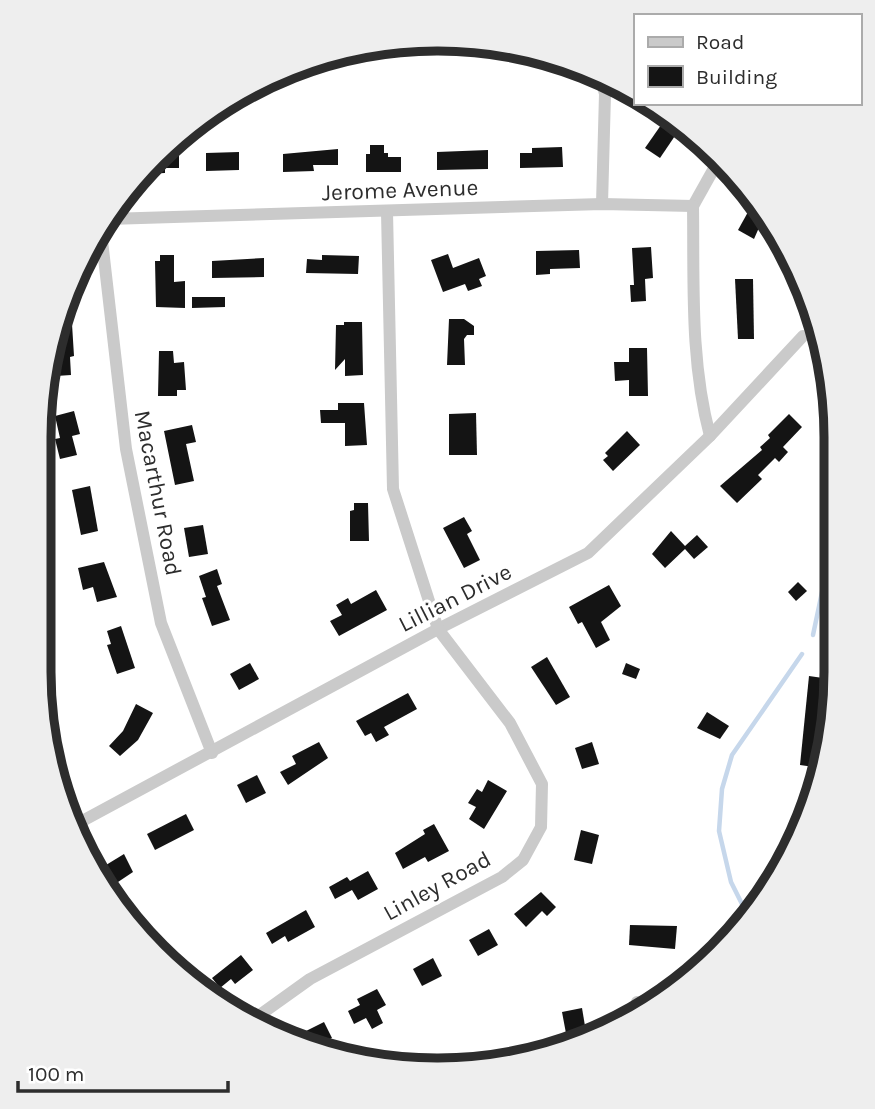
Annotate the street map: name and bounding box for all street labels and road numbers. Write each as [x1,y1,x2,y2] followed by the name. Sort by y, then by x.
[321,174,479,206] street label: Jerome Avenue
[129,408,187,578] street label: Macarthur Road
[394,558,516,638] street label: Lillian Drive
[378,845,496,927] street label: Linley Road

